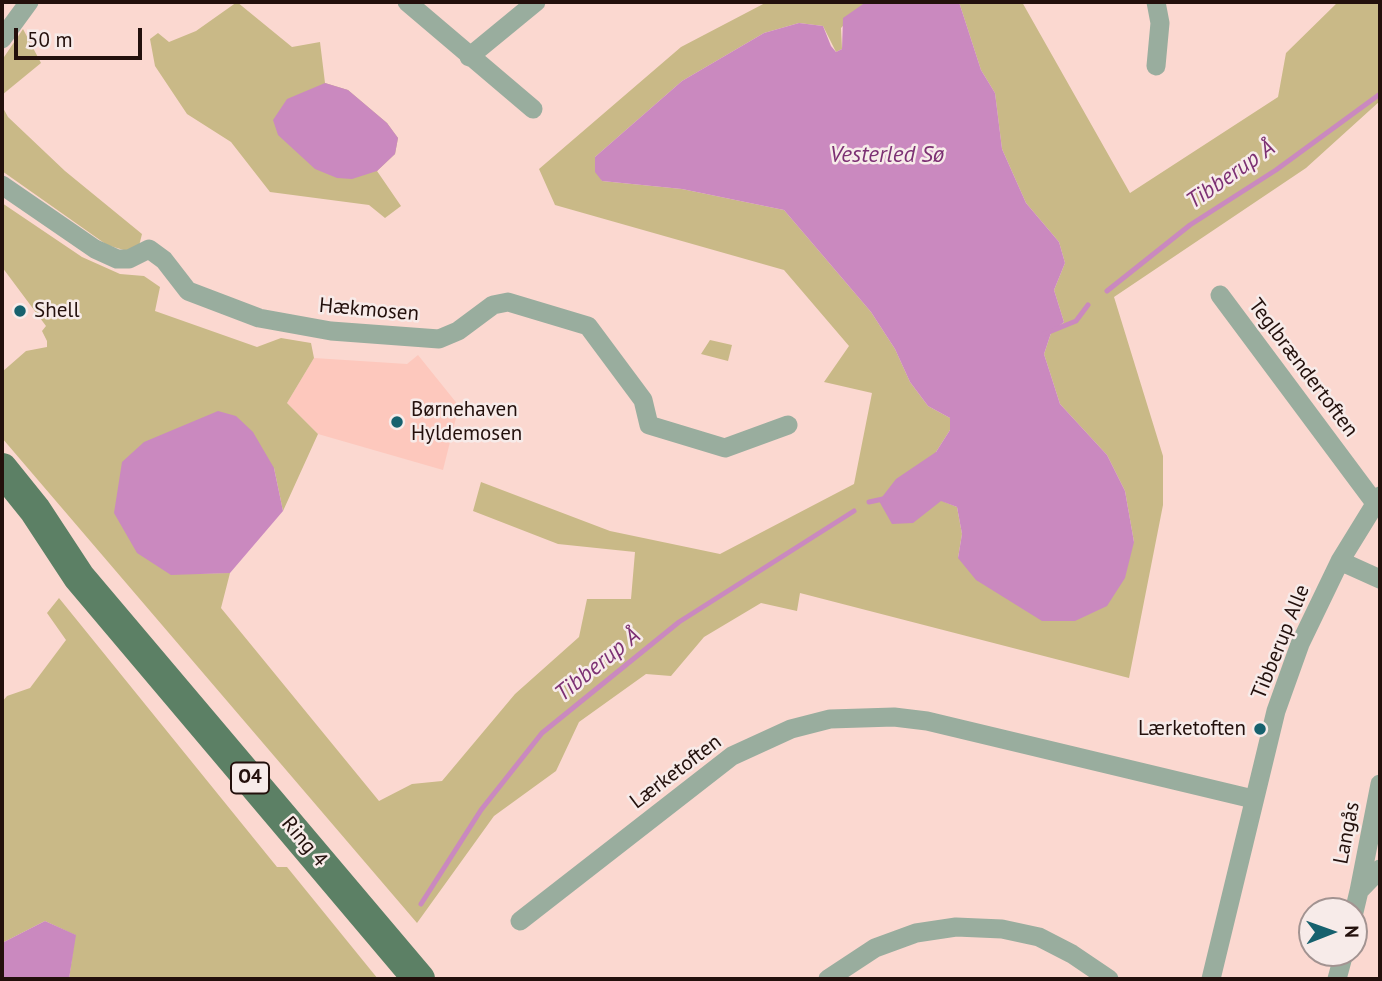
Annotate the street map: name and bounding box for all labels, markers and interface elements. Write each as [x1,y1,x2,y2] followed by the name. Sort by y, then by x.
[18,14,145,58] scale bar
[27,26,73,53] text: 50 m
[1181,134,1281,216] water label: Tibberup Å
[830,141,944,169] water label: Vesterled Sø
[318,293,420,327] street label: Hækmosen
[1243,294,1363,442] street label: Teglbrændertoften
[34,298,80,324] place label: Shell
[12,303,28,319] marker: Shell
[411,397,522,447] place label: Børnehaven Hyldemosen
[389,414,405,430] marker: Børnehaven Hyldemosen
[1247,581,1315,703] street label: Tibberup Alle
[550,622,646,708] water label: Tibberup Å
[1138,716,1246,742] place label: Lærketoften
[1252,721,1268,737] marker: Lærketoften
[625,729,727,815] street label: Lærketoften
[231,762,269,793] road number: O4
[1329,800,1365,866] street label: Langås
[276,812,332,872] street label: Ring 4
[1298,897,1368,967] north arrow
[1340,925,1364,938] text: N

